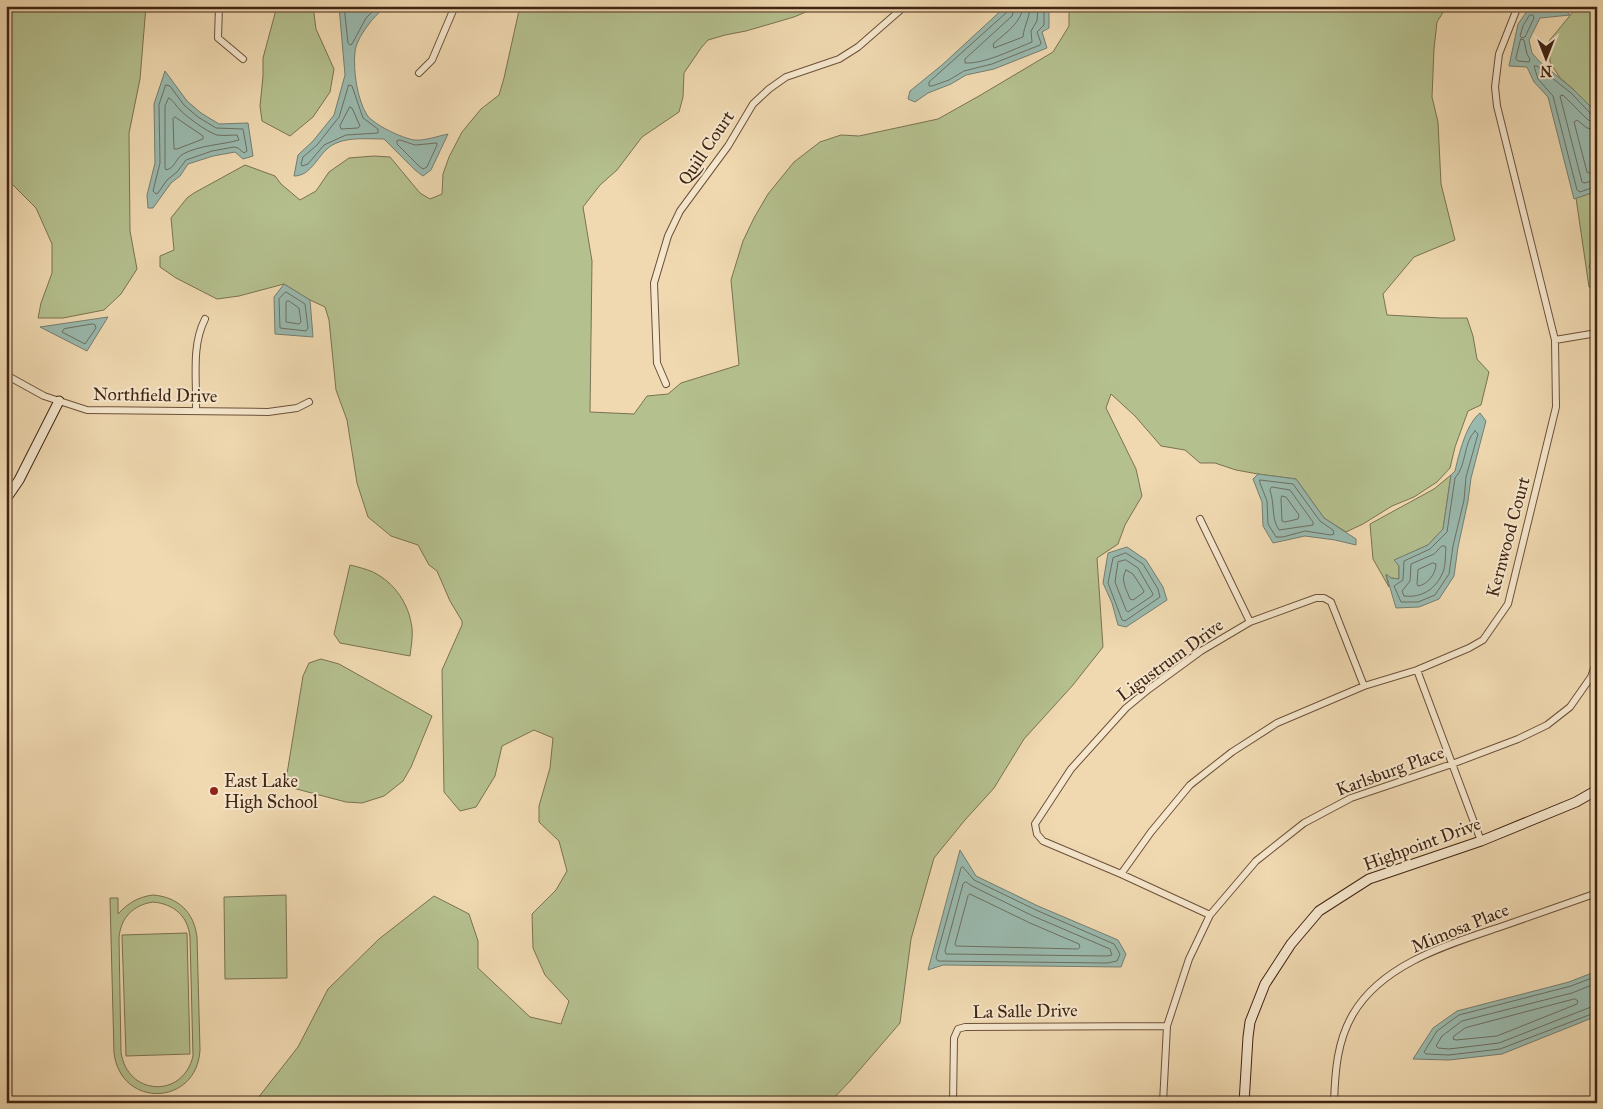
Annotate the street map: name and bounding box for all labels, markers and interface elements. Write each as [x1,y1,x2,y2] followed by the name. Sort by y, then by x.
[1520,32,1570,82] north arrow
[1540,62,1552,79] text: N
[673,106,739,189] street label: Quill Court
[93,383,217,407] street label: Northfield Drive
[1481,474,1535,600] street label: Kernwood Court
[1112,614,1228,707] street label: Ligustrum Drive
[1333,741,1447,802] street label: Karlsburg Place
[224,770,318,814] place label: East Lake High School
[208,785,220,797] marker: East Lake High School
[1360,813,1484,876] street label: Highpoint Drive
[1408,898,1512,958] street label: Mimosa Place
[972,999,1078,1023] street label: La Salle Drive

